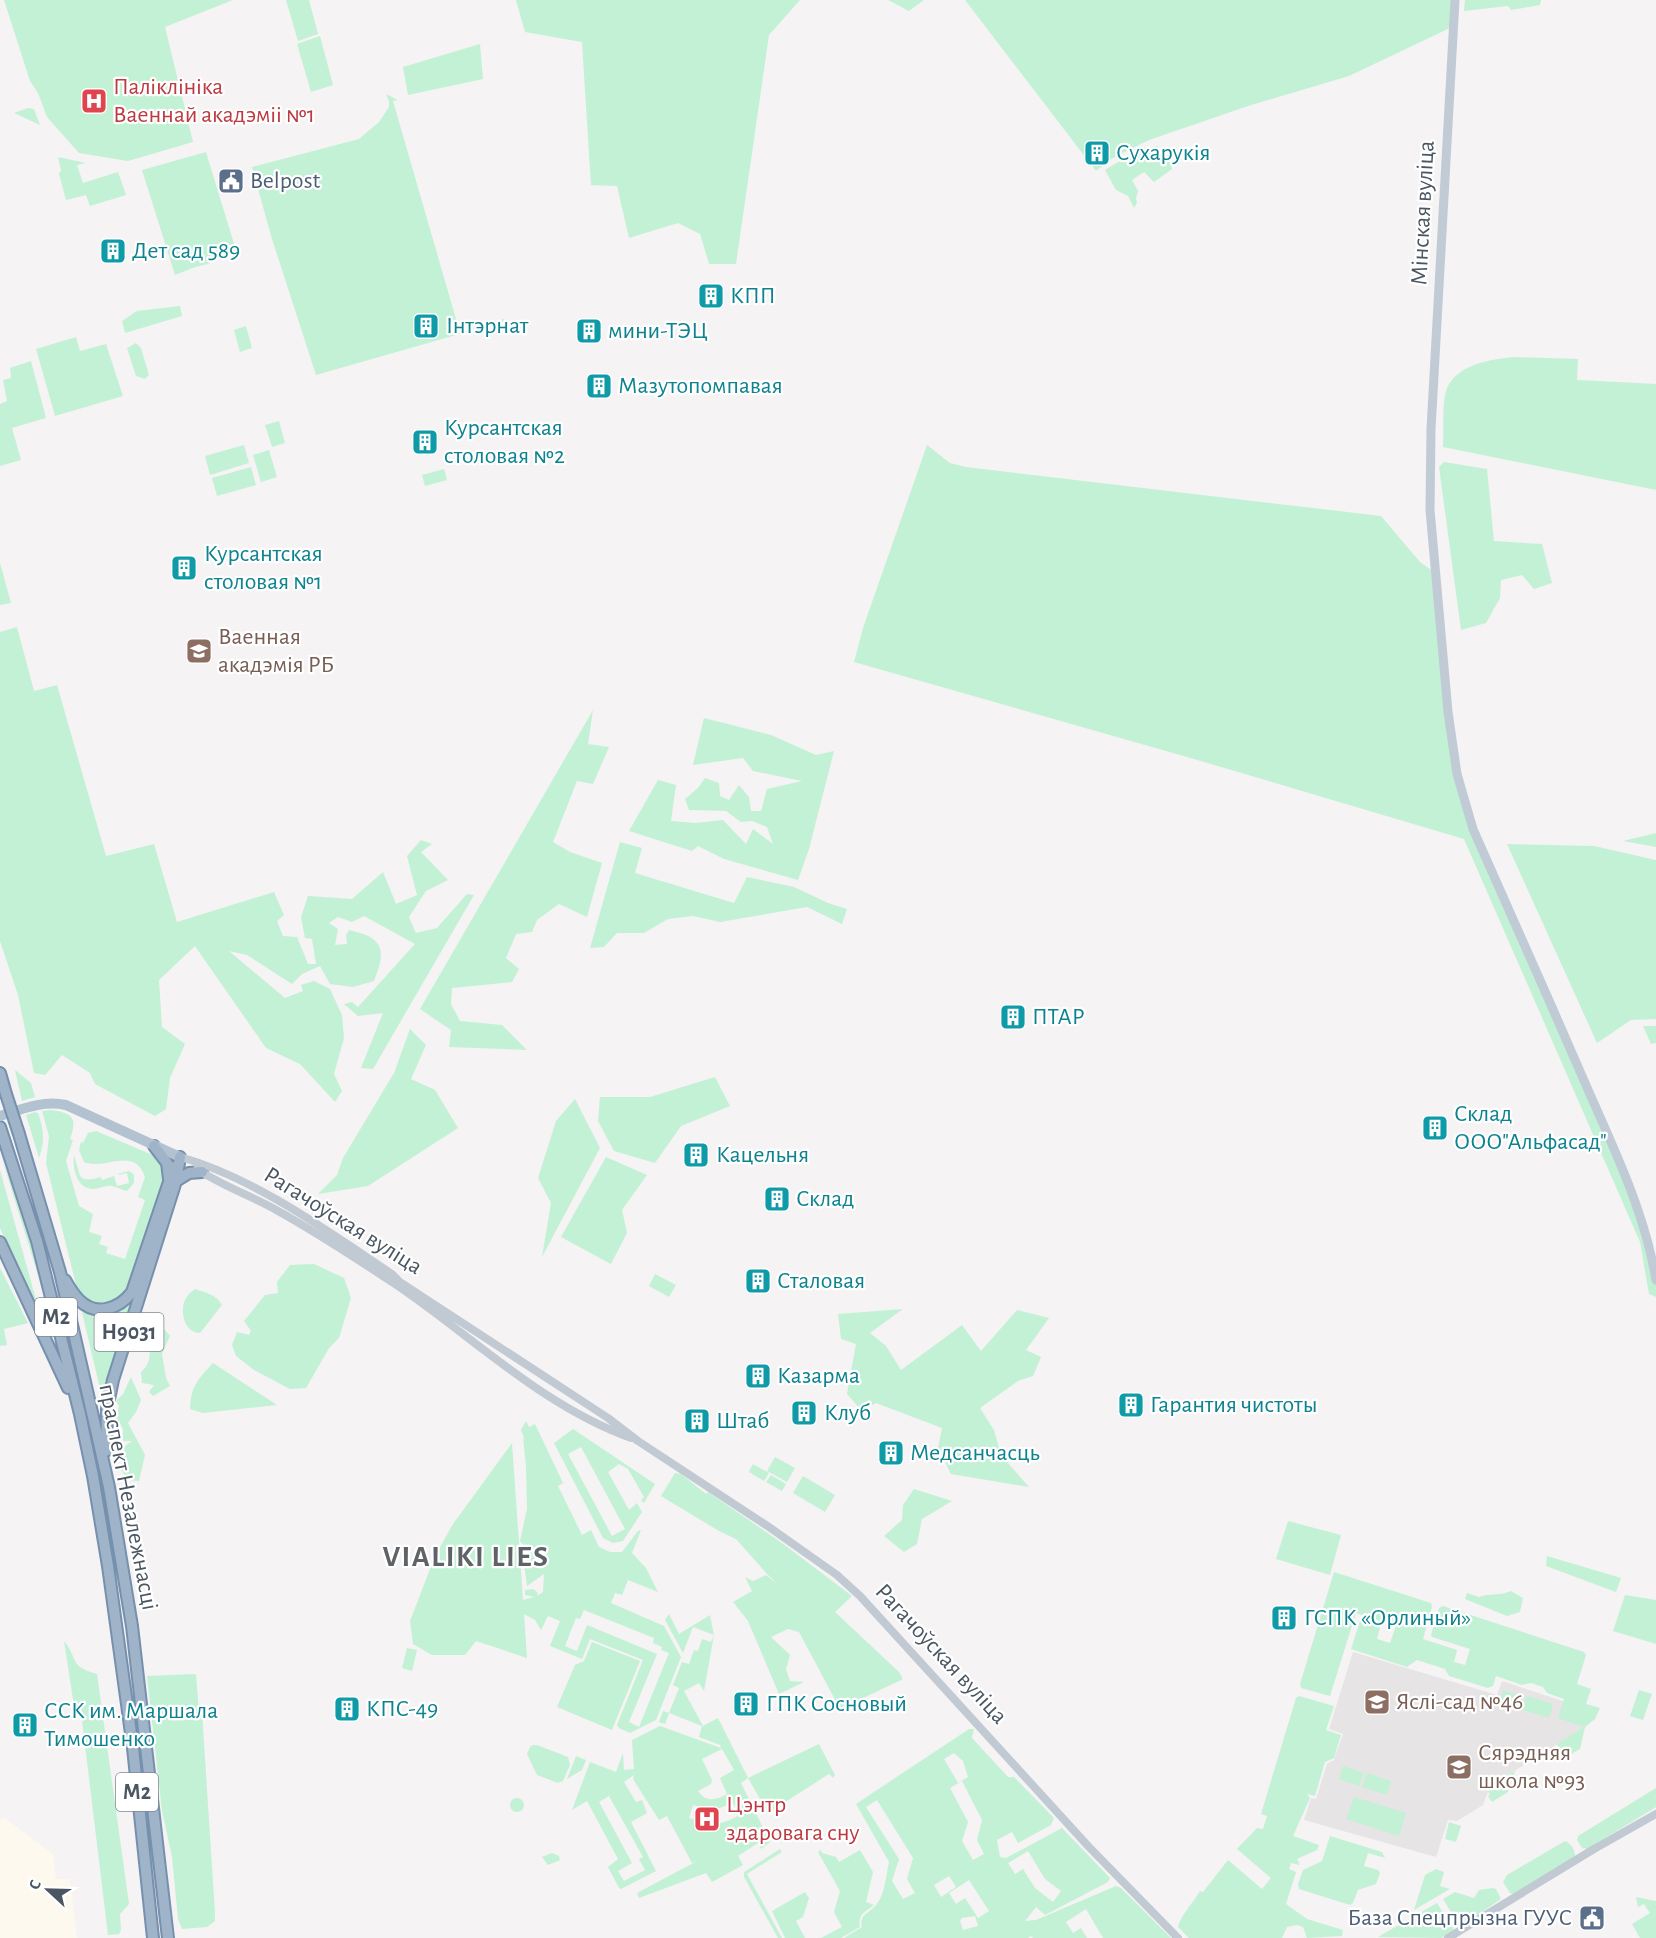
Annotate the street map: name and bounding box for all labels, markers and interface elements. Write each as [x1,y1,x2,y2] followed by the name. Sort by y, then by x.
[113,75,315,127] place label: Паліклініка Ваеннай акадэміі №1
[79,86,109,116] hospital icon: Паліклініка Ваеннай акадэміі №1
[1082,138,1112,168] building icon: Сухарукія
[1407,140,1439,286] street label: Мінская вуліца
[1116,141,1211,165] place label: Сухарукія
[216,166,246,196] public building icon: Belpost
[250,169,321,193] place label: Belpost
[98,236,128,266] building icon: Дет сад 589
[132,239,240,263] place label: Дет сад 589
[696,281,726,311] building icon: КПП
[730,284,776,308] place label: КПП
[411,311,441,341] building icon: Інтэрнат
[446,314,529,338] place label: Інтэрнат
[574,316,604,346] building icon: мини-ТЭЦ
[608,319,708,343] place label: мини-ТЭЦ
[584,371,614,401] building icon: Мазутопомпавая
[618,374,783,398] place label: Мазутопомпавая
[444,416,565,468] place label: Курсантская столовая №2
[410,427,440,457] building icon: Курсантская столовая №2
[204,542,323,594] place label: Курсантская столовая №1
[169,553,199,583] building icon: Курсантская столовая №1
[218,625,334,677] place label: Ваенная акадэмія РБ
[184,636,214,666] school or university icon: Ваенная акадэмія РБ
[998,1002,1028,1032] building icon: ПТАР
[1032,1005,1085,1029] place label: ПТАР
[1454,1102,1607,1154] place label: Склад ООО"Альфасад"
[1420,1113,1450,1143] building icon: Склад ООО"Альфасад"
[681,1140,711,1170] building icon: Кацельня
[716,1143,809,1167] place label: Кацельня
[260,1163,426,1279] street label: Рагачоўская вуліца
[762,1184,792,1214] building icon: Склад
[796,1187,854,1211] place label: Склад
[743,1266,773,1296] building icon: Сталовая
[777,1269,865,1293] place label: Сталовая
[35,1298,77,1336] road number: М2
[94,1313,164,1351] road number: Н9031
[743,1361,773,1391] building icon: Казарма
[777,1364,860,1388] place label: Казарма
[94,1382,162,1612] street label: праспект Незалежнасці
[1116,1390,1146,1420] building icon: Гарантия чистоты
[1150,1393,1317,1417] place label: Гарантия чистоты
[789,1398,819,1428] building icon: Клуб
[824,1401,871,1425] place label: Клуб
[682,1406,712,1436] building icon: Штаб
[716,1409,769,1433] place label: Штаб
[876,1438,906,1468] building icon: Медсанчасць
[910,1441,1040,1465] place label: Медсанчасць
[382,1542,550,1572] district label: VIALIKI LIES
[870,1579,1012,1729] street label: Рагачоўская вуліца
[1269,1603,1299,1633] building icon: ГСПК «Орлиный»
[1304,1606,1471,1630] place label: ГСПК «Орлиный»
[1362,1687,1392,1717] school or university icon: Яслі-сад №46
[731,1689,761,1719] building icon: ГПК Сосновый
[1396,1690,1523,1714] place label: Яслі-сад №46
[766,1692,907,1716] place label: ГПК Сосновый
[332,1694,362,1724] building icon: КПС-49
[366,1697,438,1721] place label: КПС-49
[44,1699,218,1751] place label: ССК им. Маршала Тимошенко
[10,1710,40,1740] building icon: ССК им. Маршала Тимошенко
[1478,1741,1585,1793] place label: Сярэдняя школа №93
[1444,1752,1474,1782] school or university icon: Сярэдняя школа №93
[116,1773,158,1811] road number: М2
[726,1793,860,1845] place label: Цэнтр здаровага сну
[692,1804,722,1834] hospital icon: Цэнтр здаровага сну
[18,1860,78,1920] north arrow
[26,1878,44,1892] text: С
[1577,1903,1607,1933] public building icon: База Спецпрызна ГУУС
[1347,1906,1572,1930] place label: База Спецпрызна ГУУС

